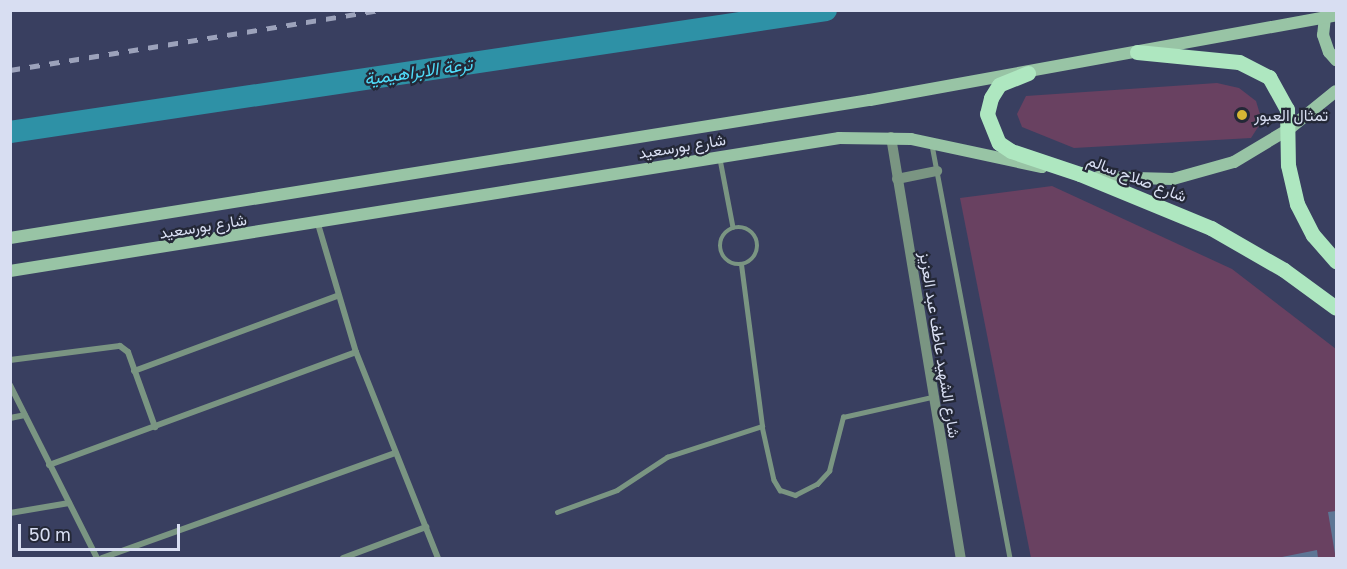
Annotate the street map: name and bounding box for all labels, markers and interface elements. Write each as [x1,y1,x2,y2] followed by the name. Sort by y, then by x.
[362,53,474,89] water label: ترعة الابراهيمية
[1254,105,1328,125] place label: تمثال العبور
[1235,108,1249,122] marker: تمثال العبور
[637,130,727,162] street label: شارع بورسعيد
[1084,150,1190,206] street label: شارع صلاح سالم
[158,210,248,242] street label: شارع بورسعيد
[916,251,964,439] street label: شارع الشهيد عاطف عبد العزيز
[21,512,183,550] scale bar
[29,523,71,545] text: 50 m

